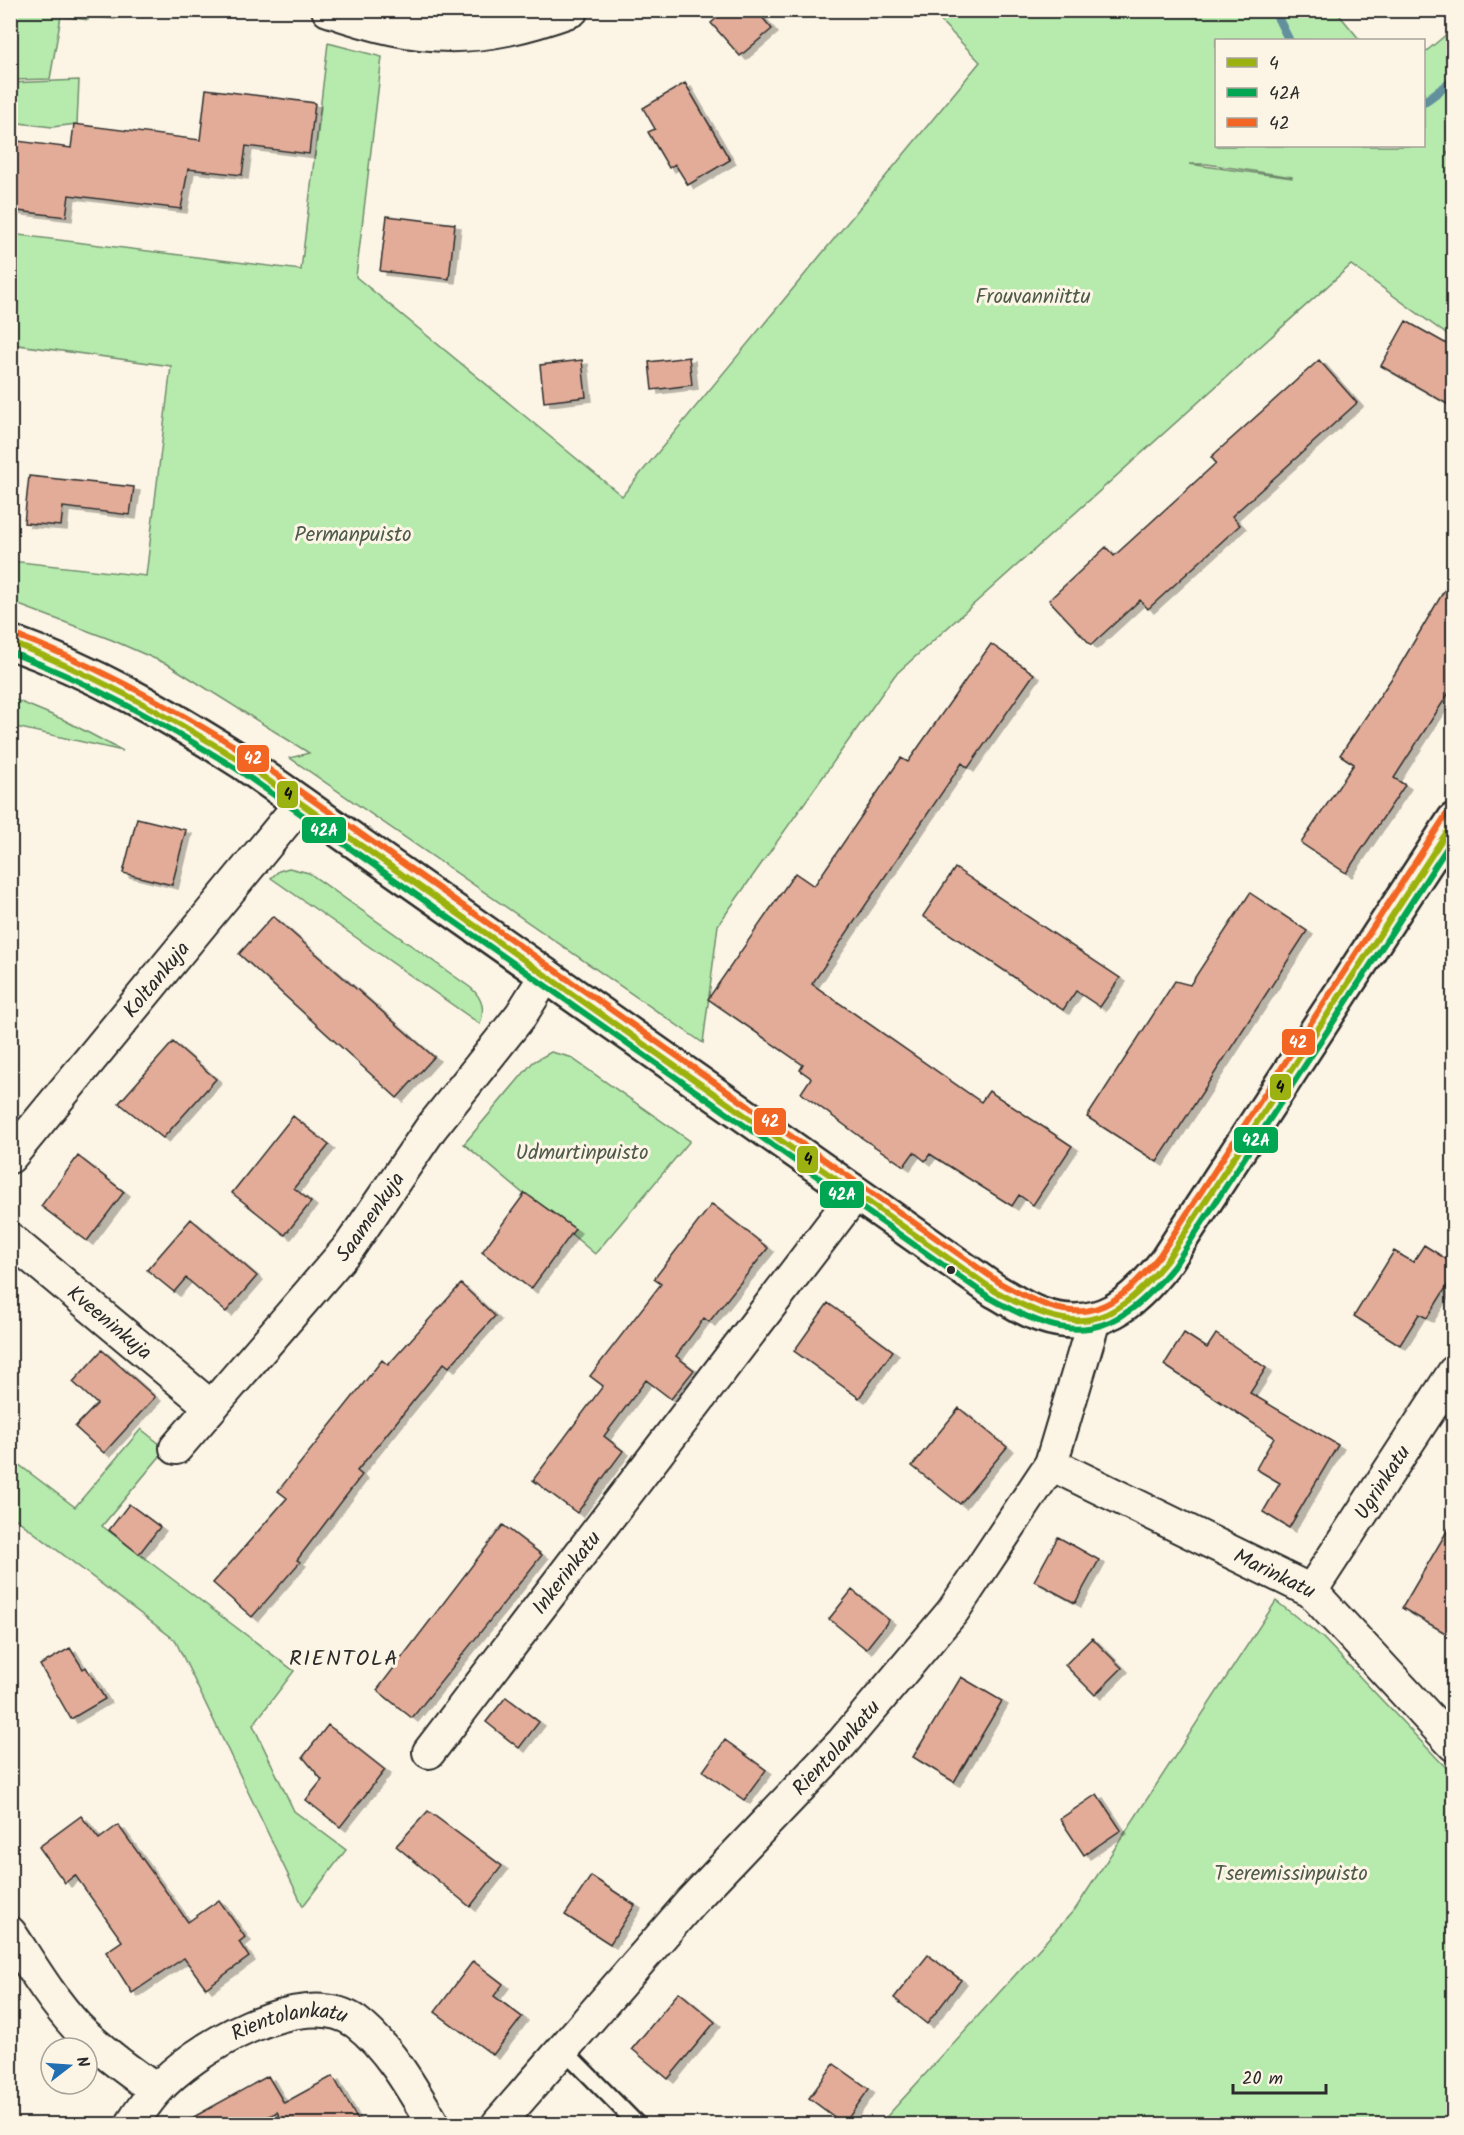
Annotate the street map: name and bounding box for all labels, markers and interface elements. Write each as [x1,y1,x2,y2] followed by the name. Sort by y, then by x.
[1215,39,1425,147] legend
[1269,50,1279,79] text: 4
[1269,80,1300,109] text: 42A
[1269,110,1289,139] text: 42
[976,281,1091,314] park label: Frouvanniittu
[294,519,412,552] park label: Permanpuisto
[236,744,270,773] line badge: 42
[244,747,262,772] text: 42
[276,780,299,809] line badge: 4
[284,783,293,808] text: 4
[301,816,347,844] line badge: 42A
[310,819,338,844] text: 42A
[115,934,199,1026] street label: Koltankuja
[1281,1028,1316,1056] line badge: 42
[1289,1031,1307,1056] text: 42
[1269,1073,1292,1101] line badge: 4
[1276,1076,1285,1101] text: 4
[753,1107,787,1136] line badge: 42
[761,1110,779,1135] text: 42
[1233,1126,1279,1154] line badge: 42A
[1242,1129,1270,1154] text: 42A
[516,1137,648,1170] park label: Udmurtinpuisto
[796,1145,819,1174] line badge: 4
[804,1148,813,1173] text: 4
[328,1166,414,1270] street label: Saamenkuja
[819,1180,865,1209] line badge: 42A
[828,1183,856,1208] text: 42A
[945,1264,957,1276] unlabelled marker
[59,1278,159,1369] street label: Kveeninkuja
[1347,1439,1420,1527] street label: Ugrinkatu
[524,1524,610,1622] street label: Inkerinkatu
[1227,1541,1321,1609] street label: Marinkatu
[289,1642,399,1677] district label: RIENTOLA
[785,1693,890,1804] street label: Rientolankatu
[1214,1858,1368,1891] park label: Tseremissinpuisto
[226,1995,352,2051] street label: Rientolankatu
[39,2036,99,2096] north arrow
[68,2054,95,2071] text: N
[1233,2057,1326,2095] scale bar
[1242,2065,1283,2094] text: 20 m

